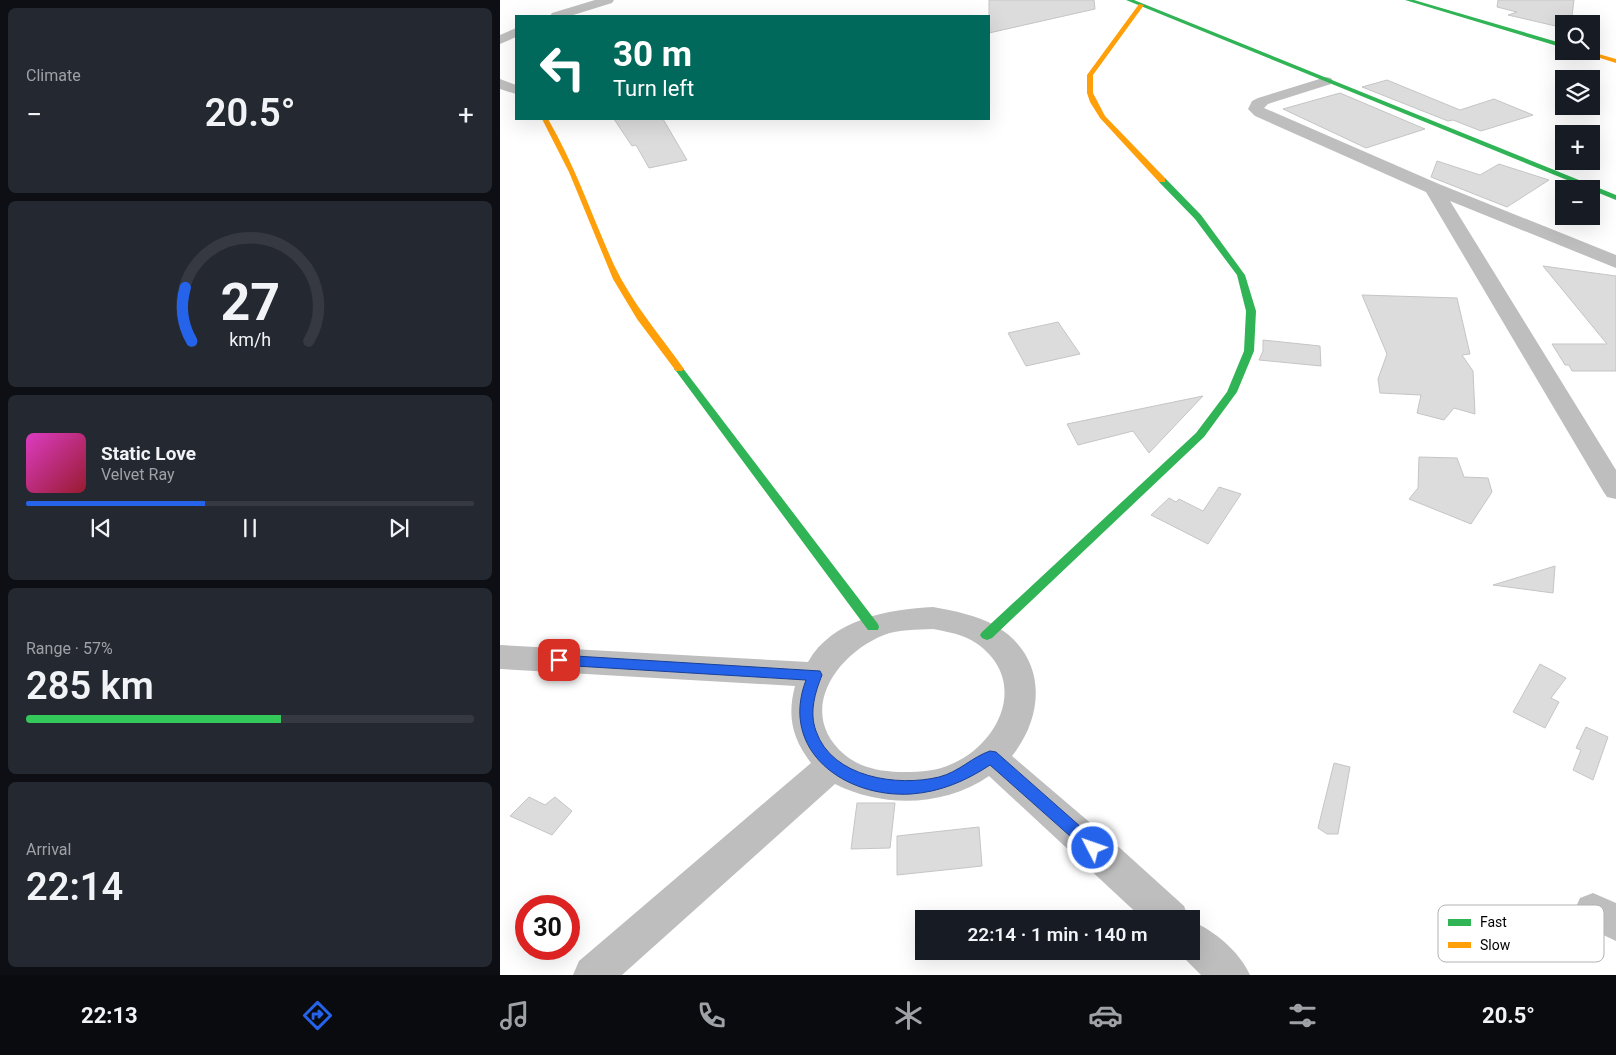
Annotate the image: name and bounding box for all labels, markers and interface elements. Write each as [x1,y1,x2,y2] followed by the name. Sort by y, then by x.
[1555,15,1600,225] map controls
[1555,15,1600,60] button: search
[613,34,692,75] text: 30 m
[530,35,595,100] icon: left
[26,66,81,85] text: Climate
[1555,70,1600,115] button: layers
[613,76,694,101] text: Turn left
[205,91,295,135] text: 20.5°
[26,98,42,131] text: −
[458,98,474,131] text: +
[1555,125,1600,170] button: +
[1555,180,1600,225] button: −
[220,272,280,333] text: 27
[229,329,271,350] text: km/h
[101,442,196,465] text: Static Love
[101,465,175,484] text: Velvet Ray
[87,514,115,542] icon: previous
[236,514,264,542] icon: pause
[385,514,413,542] icon: next
[26,639,113,658] text: Range · 57%
[538,639,580,681] pin
[545,646,573,674] icon: arrive
[26,664,154,708] text: 285 km
[1066,821,1118,873] position arrow
[26,840,71,859] text: Arrival
[26,865,123,909] text: 22:14
[515,895,580,960] speed limit sign: 30
[1438,905,1604,962] legend
[1480,914,1507,930] text: Fast
[967,923,1148,946] text: 22:14 · 1 min · 140 m
[1480,937,1511,953] text: Slow
[300,998,335,1033] icon: directions
[497,998,532,1033] icon: music
[694,998,729,1033] icon: phone
[891,998,926,1033] icon: climate
[1088,998,1123,1033] icon: car
[1285,998,1320,1033] icon: filters
[81,1003,138,1028] text: 22:13
[1482,1003,1535,1028] text: 20.5°

